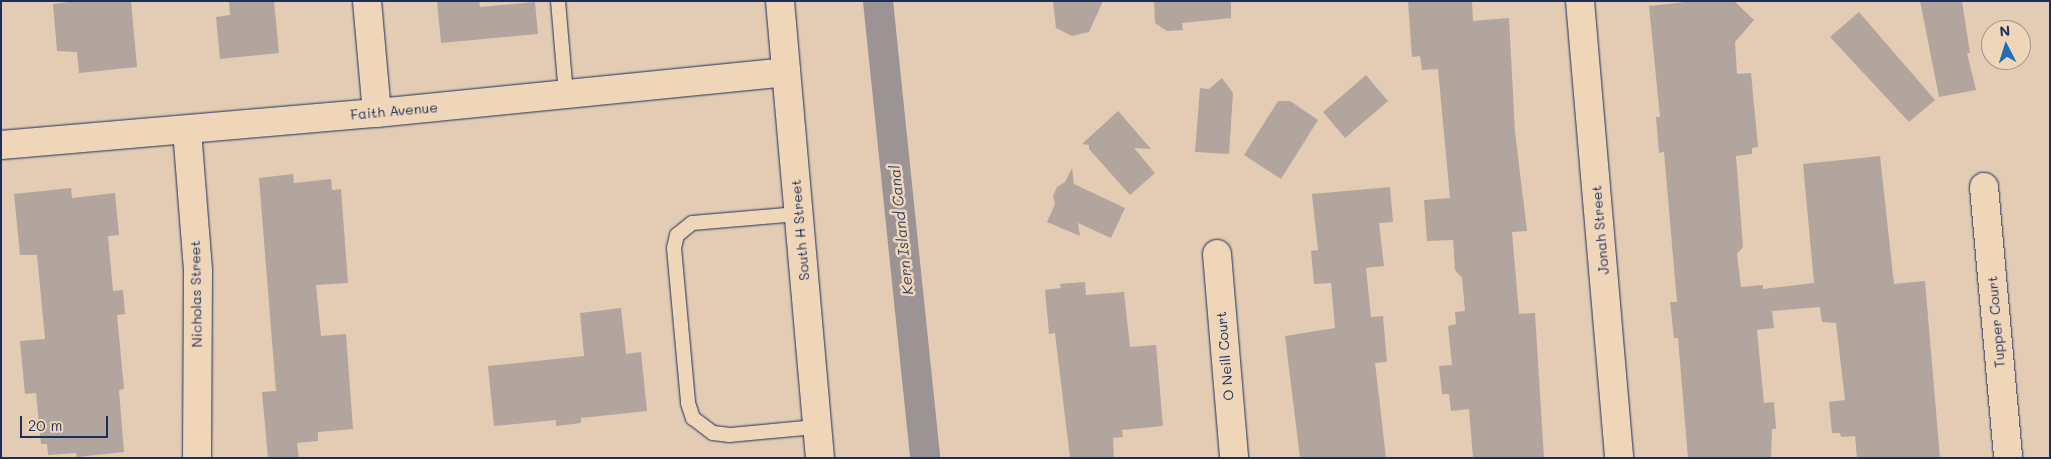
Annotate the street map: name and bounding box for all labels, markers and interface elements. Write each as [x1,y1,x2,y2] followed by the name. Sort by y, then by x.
[1981,20,2031,70] north arrow
[1999,21,2011,40] text: N
[350,99,438,123] street label: Faith Avenue
[885,164,917,296] water label: Kern Island Canal
[787,179,813,281] street label: South H Street
[1588,185,1612,275] street label: Jonah Street
[187,240,205,348] street label: Nicholas Street
[1984,275,2008,369] street label: Tupper Court
[1213,311,1237,401] street label: O Neill Court
[22,406,110,438] scale bar
[28,415,62,435] text: 20 m

